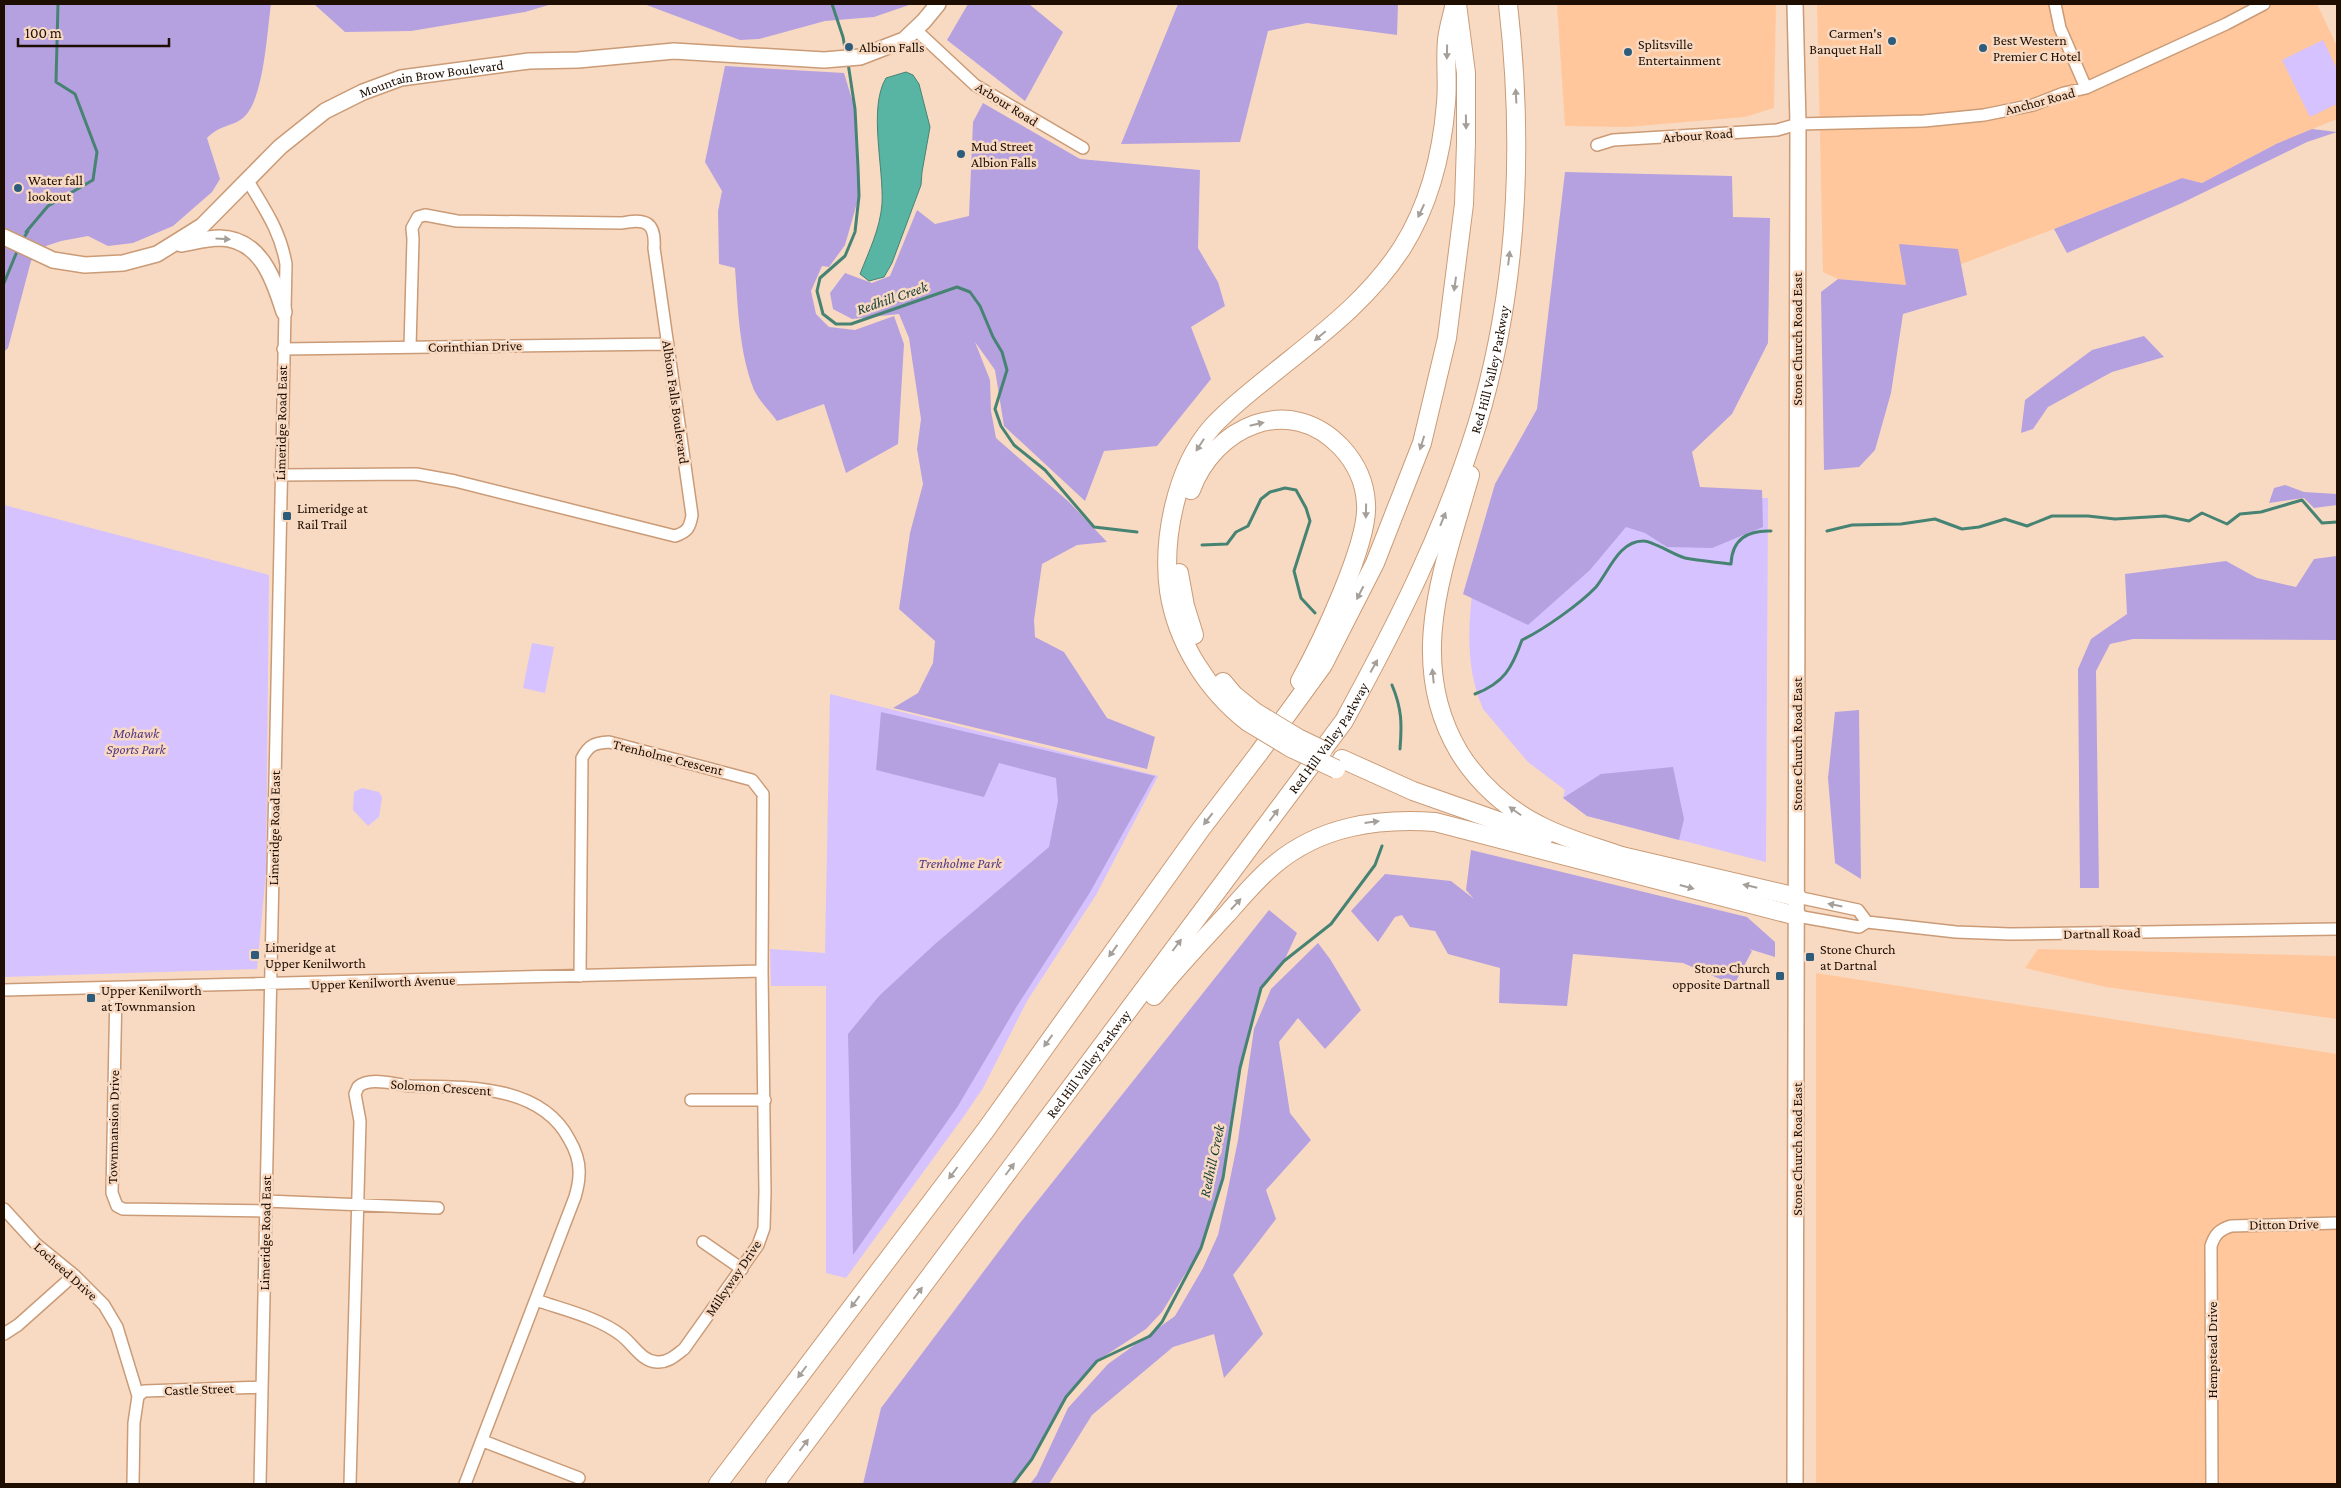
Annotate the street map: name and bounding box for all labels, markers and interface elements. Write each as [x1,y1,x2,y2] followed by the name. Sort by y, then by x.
[18,15,169,47] scale bar
[25,25,62,41] text: 100 m
[1809,25,1882,57] place label: Carmen's Banquet Hall
[1993,32,2081,64] place label: Best Western Premier C Hotel
[1886,35,1898,47] marker: Carmen's Banquet Hall
[1638,36,1721,68] place label: Splitsville Entertainment
[859,39,925,55] place label: Albion Falls
[843,41,855,53] marker: Albion Falls
[1977,42,1989,54] marker: Best Western Premier C Hotel
[1443,44,1451,60] one-way arrow
[1622,46,1634,58] marker: Splitsville Entertainment
[357,56,505,101] street label: Mountain Brow Boulevard
[973,79,1042,130] street label: Arbour Road
[2003,84,2077,118] street label: Anchor Road
[1512,87,1520,103] one-way arrow
[1462,114,1470,130] one-way arrow
[1662,125,1734,145] street label: Arbour Road
[971,138,1037,170] place label: Mud Street Albion Falls
[955,148,967,160] marker: Mud Street Albion Falls
[28,172,83,204] place label: Water fall lookout
[12,182,24,194] marker: Water fall lookout
[1416,204,1424,218] one-way arrow
[215,236,231,244] one-way arrow
[1505,249,1513,265] one-way arrow
[1789,272,1805,406] street label: Stone Church Road East
[1451,276,1459,292] one-way arrow
[854,278,931,318] water label: Redhill Creek
[1467,304,1512,435] street label: Red Hill Valley Parkway
[1314,330,1327,341] one-way arrow
[428,337,522,355] street label: Corinthian Drive
[659,339,693,466] street label: Albion Falls Boulevard
[272,365,290,481] street label: Limeridge Road East
[1250,420,1265,428] one-way arrow
[1417,435,1425,450] one-way arrow
[1195,438,1205,451] one-way arrow
[297,500,368,532] place label: Limeridge at Rail Trail
[1362,503,1370,519] one-way arrow
[281,510,293,522] marker: Limeridge at Rail Trail
[1439,512,1447,526] one-way arrow
[1356,586,1364,600] one-way arrow
[1370,659,1378,673] one-way arrow
[1429,668,1437,684] one-way arrow
[1789,677,1805,811] street label: Stone Church Road East
[1285,679,1372,796] street label: Red Hill Valley Parkway
[106,725,167,757] park label: Mohawk Sports Park
[611,736,725,778] street label: Trenholme Crescent
[265,770,283,886] street label: Limeridge Road East
[1508,806,1522,816] one-way arrow
[1269,808,1279,822] one-way arrow
[1203,812,1213,826] one-way arrow
[1364,818,1380,826] one-way arrow
[918,855,1002,871] park label: Trenholme Park
[1742,882,1757,890] one-way arrow
[1679,883,1694,891] one-way arrow
[1230,898,1242,910] one-way arrow
[1828,901,1843,909] one-way arrow
[2063,924,2142,942] street label: Dartnall Road
[265,939,366,971] place label: Limeridge at Upper Kenilworth
[1172,939,1182,952] one-way arrow
[1820,941,1896,973] place label: Stone Church at Dartnal
[1108,944,1118,958] one-way arrow
[249,949,261,961] marker: Limeridge at Upper Kenilworth
[1804,951,1816,963] marker: Stone Church at Dartnal
[1672,960,1770,992] place label: Stone Church opposite Dartnall
[1774,970,1786,982] marker: Stone Church opposite Dartnall
[311,971,455,993] street label: Upper Kenilworth Avenue
[101,982,202,1014] place label: Upper Kenilworth at Townmansion
[85,992,97,1004] marker: Upper Kenilworth at Townmansion
[1043,1006,1134,1121] street label: Red Hill Valley Parkway
[1043,1034,1054,1047] one-way arrow
[104,1070,122,1184] street label: Townmansion Drive
[390,1075,492,1099] street label: Solomon Crescent
[1789,1082,1805,1216] street label: Stone Church Road East
[1196,1122,1228,1199] water label: Redhill Creek
[1005,1163,1016,1176] one-way arrow
[948,1166,958,1180] one-way arrow
[256,1175,274,1291] street label: Limeridge Road East
[2249,1215,2319,1233] street label: Ditton Drive
[702,1237,764,1319] street label: Milkyway Drive
[31,1238,101,1304] street label: Locheed Drive
[912,1287,923,1300] one-way arrow
[850,1295,860,1309] one-way arrow
[2204,1301,2220,1399] street label: Hempstead Drive
[797,1365,807,1379] one-way arrow
[164,1380,235,1398] street label: Castle Street
[799,1438,809,1452] one-way arrow

